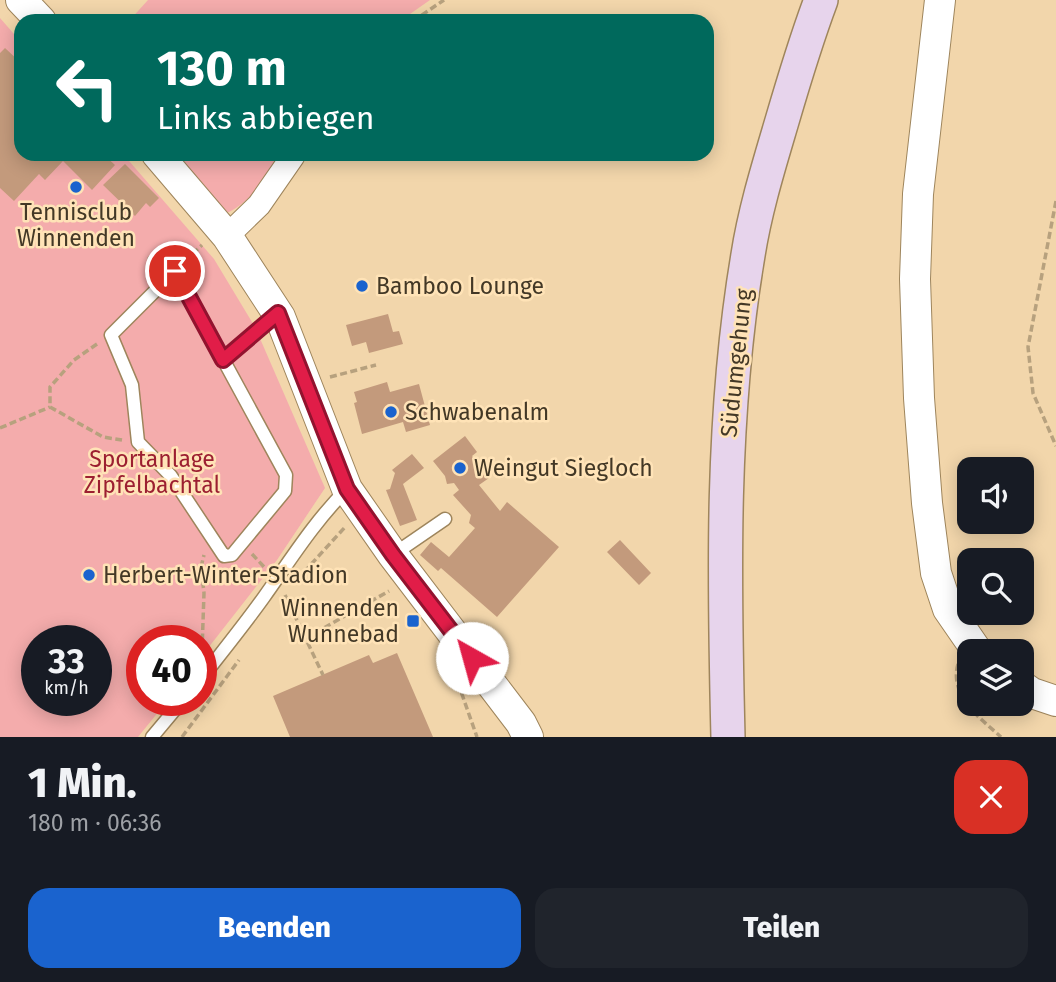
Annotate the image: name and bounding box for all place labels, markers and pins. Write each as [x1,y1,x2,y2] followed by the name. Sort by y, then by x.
[68,179,84,195] marker: Tennisclub Winnenden
[17,198,135,252] place label: Tennisclub Winnenden
[145,241,205,301] pin
[376,272,544,300] place label: Bamboo Lounge
[354,278,370,294] marker: Bamboo Lounge
[405,398,549,426] place label: Schwabenalm
[383,404,399,420] marker: Schwabenalm
[474,454,653,482] place label: Weingut Siegloch
[452,460,468,476] marker: Weingut Siegloch
[103,561,348,589] place label: Herbert-Winter-Stadion
[81,567,97,583] marker: Herbert-Winter-Stadion
[281,594,399,648] place label: Winnenden Wunnebad
[405,613,421,629] marker: Winnenden Wunnebad

